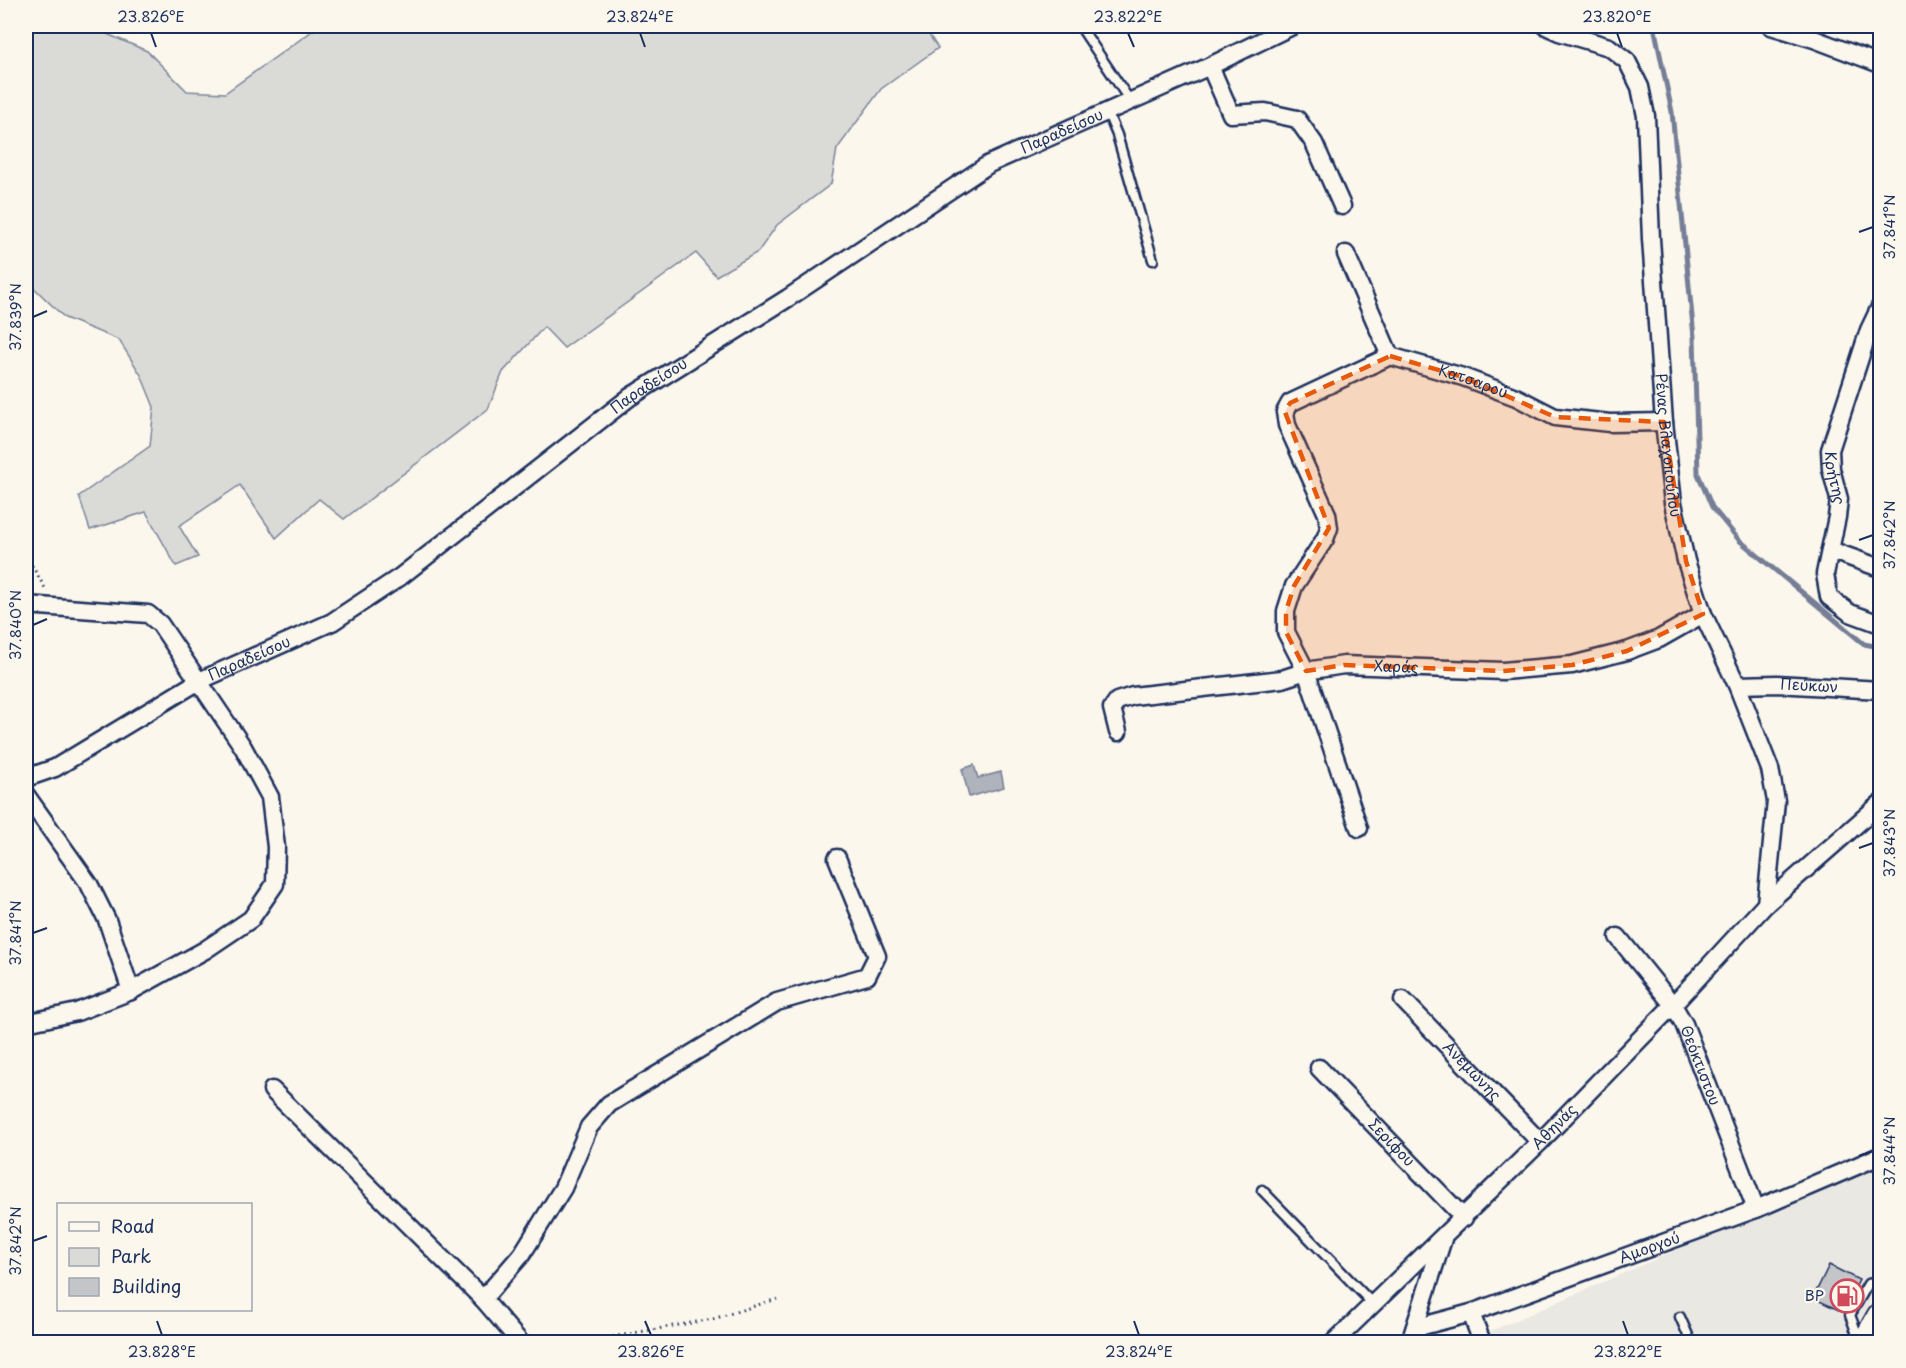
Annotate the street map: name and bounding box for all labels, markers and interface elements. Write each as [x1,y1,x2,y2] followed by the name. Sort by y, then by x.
[117,4,185,27] text: 23.826°E
[606,4,674,27] text: 23.824°E
[1094,4,1162,27] text: 23.822°E
[1582,4,1652,27] text: 23.820°E
[1017,102,1106,159] street label: Παραδείσου
[1877,194,1900,260] text: 37.841°N
[3,283,26,351] text: 37.839°N
[605,351,691,418] street label: Παραδείσου
[1436,358,1512,403] street label: Κατσαρού
[1651,372,1689,519] street label: Ρένας Βλαχοπούλου
[1820,451,1852,506] street label: Κρήτης
[1877,500,1900,570] text: 37.842°N
[3,590,26,660] text: 37.840°N
[204,629,294,686] street label: Παραδείσου
[1373,653,1419,678] street label: Χαράς
[1779,671,1839,698] street label: Πεύκων
[1877,809,1900,877] text: 37.843°N
[3,900,26,966] text: 37.841°N
[1676,1022,1728,1108] street label: Θεόκτιστου
[1438,1035,1507,1105] street label: Ανεμώνης
[1526,1098,1581,1154] street label: Αθηνάς
[1364,1112,1421,1171] street label: Σερίφου
[1877,1116,1900,1186] text: 37.844°N
[57,1203,252,1311] legend
[3,1206,26,1276] text: 37.842°N
[111,1212,155,1239] text: Road
[1615,1225,1683,1268] street label: Αμοργού
[111,1242,151,1269] text: Park
[111,1272,181,1299] text: Building
[1829,1278,1865,1314] fuel station icon: BP
[1805,1283,1824,1306] place label: BP
[128,1339,196,1362] text: 23.828°E
[617,1339,685,1362] text: 23.826°E
[1105,1339,1173,1362] text: 23.824°E
[1594,1339,1662,1362] text: 23.822°E

